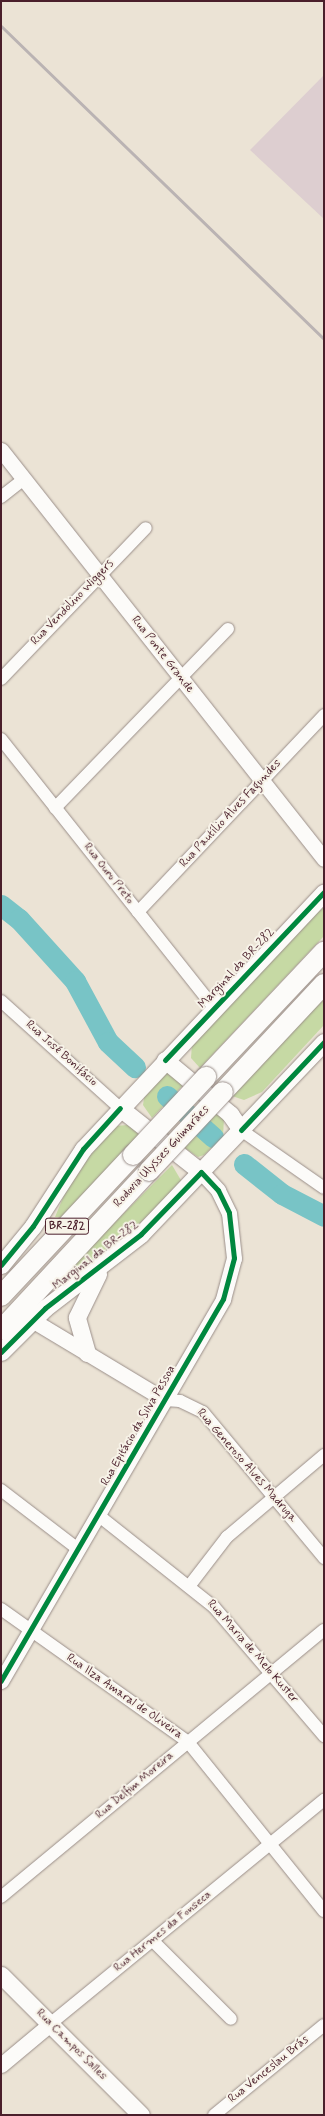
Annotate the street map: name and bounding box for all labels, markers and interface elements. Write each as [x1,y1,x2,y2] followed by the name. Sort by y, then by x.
[28,557,118,649] street label: Rua Vendolino Wiggers
[128,614,196,696] street label: Rua Ponte Grande
[178,758,284,870] street label: Rua Pautílio Alves Fagundes
[80,841,136,907] street label: Rua Ouro Preto
[196,926,278,1012] street label: Marginal da BR-282
[22,1018,100,1090] street label: Rua José Bonifácio
[109,1101,215,1213] street label: Rodovia Ulysses Guimarães
[44,1217,90,1235] road number: BR-282
[51,1218,141,1294] street label: Marginal da BR-282
[98,1363,180,1489] street label: Rua Epitácio da Silva Pessoa
[193,1406,299,1526] street label: Rua Generoso Alves Madruga
[203,1598,301,1706] street label: Rua Maria de Melo Kuster
[62,1650,186,1744] street label: Rua Ilza Amaral de Oliveira
[93,1749,177,1823] street label: Rua Delfim Moreira
[111,1888,215,1976] street label: Rua Hermes da Fonseca
[32,2006,110,2084] street label: Rua Campos Salles
[226,2033,312,2107] street label: Rua Venceslau Brás

